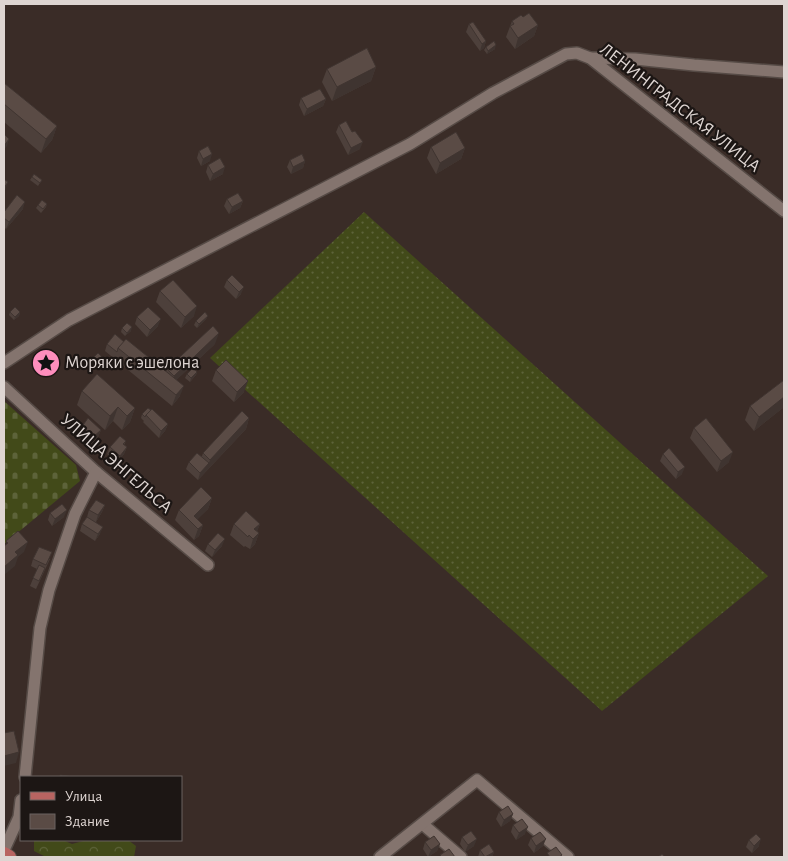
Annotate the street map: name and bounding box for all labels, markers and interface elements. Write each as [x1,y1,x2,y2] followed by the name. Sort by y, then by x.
[597,40,764,176] street label: ЛЕНИНГРАДСКАЯ УЛИЦА
[31,348,61,378] place icon: Моряки с эшелона
[65,354,199,372] place label: Моряки с эшелона
[57,411,175,517] street label: УЛИЦА ЭНГЕЛЬСА
[20,776,182,841] legend
[65,789,102,804] text: Улица
[65,814,110,829] text: Здание

